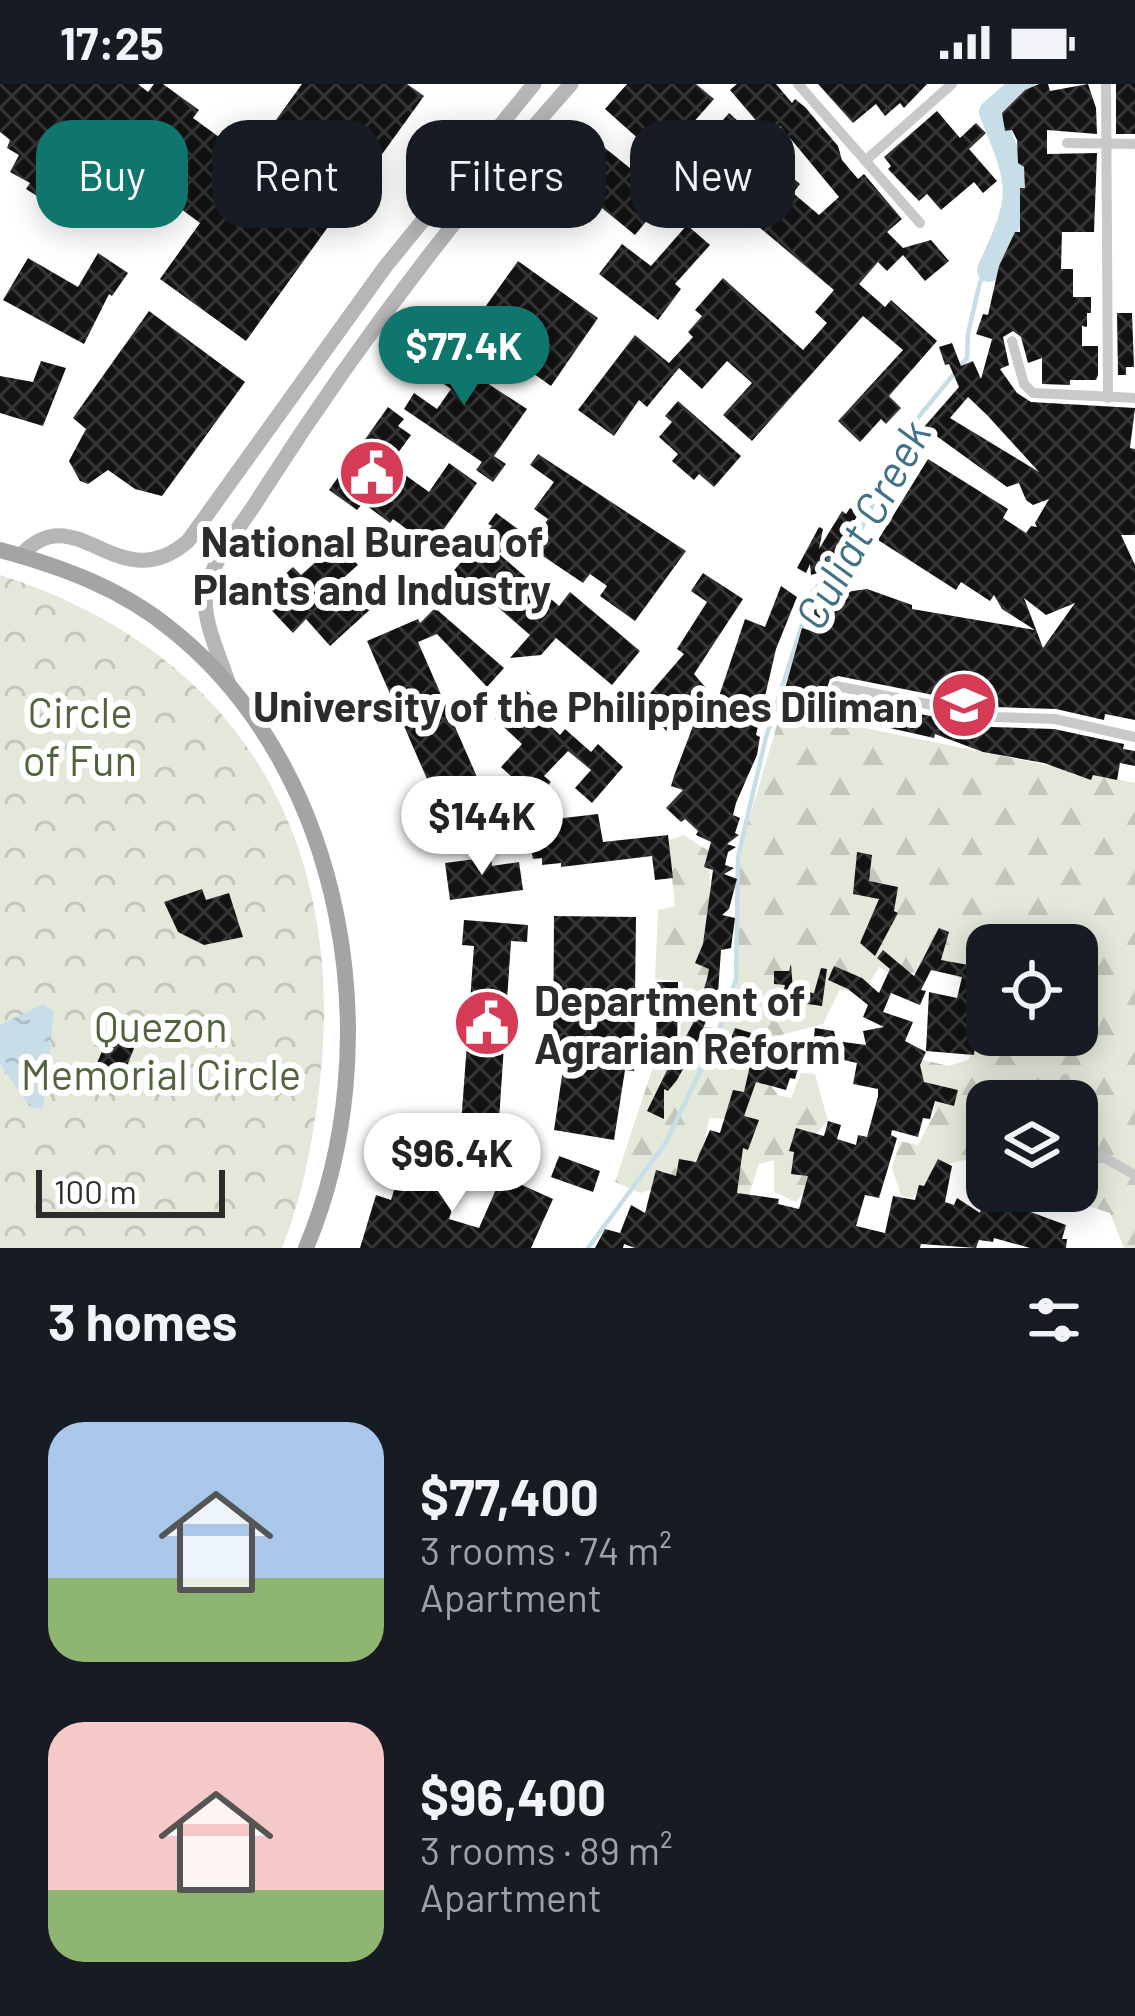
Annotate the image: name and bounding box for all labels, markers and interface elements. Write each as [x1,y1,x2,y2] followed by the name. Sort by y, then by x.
[60,15,164,69] text: 17:25
[36,120,188,228] chip: Buy
[212,120,382,228] chip: Rent
[406,120,606,228] chip: Filters
[630,120,795,228] chip: New
[366,306,562,408] pin: $77.4K
[406,321,522,368] text: $77.4K
[782,410,940,638] water label: Culiat Creek
[337,438,407,508] public building icon: National Bureau of Plants and Industry
[193,515,551,614] place label: National Bureau of Plants and Industry
[929,670,999,740] school or university icon: University of the Philippines Diliman
[253,680,918,731] place label: University of the Philippines Diliman
[23,686,137,784] park label: Circle of Fun
[398,776,566,878] pin: $144K
[428,791,536,838] text: $144K
[966,924,1098,1212] map controls
[966,924,1098,1056] button: locate
[534,974,840,1073] place label: Department of Agrarian Reform
[452,988,522,1058] public building icon: Department of Agrarian Reform
[21,1000,301,1098] park label: Quezon Memorial Circle
[966,1080,1098,1212] button: layers
[354,1113,550,1215] pin: $96.4K
[391,1128,513,1175] text: $96.4K
[36,1164,225,1217] scale bar
[54,1171,137,1211] text: 100 m
[1021,1287,1087,1353] icon: filters
[48,1290,237,1351] text: 3 homes
[420,1465,599,1526] text: $77,400
[144,1470,288,1614] icon: home
[420,1526,672,1573] text: 3 rooms · 74 m²
[420,1573,602,1620] text: Apartment
[420,1765,606,1826] text: $96,400
[144,1770,288,1914] icon: home
[420,1826,673,1873] text: 3 rooms · 89 m²
[420,1873,602,1920] text: Apartment

